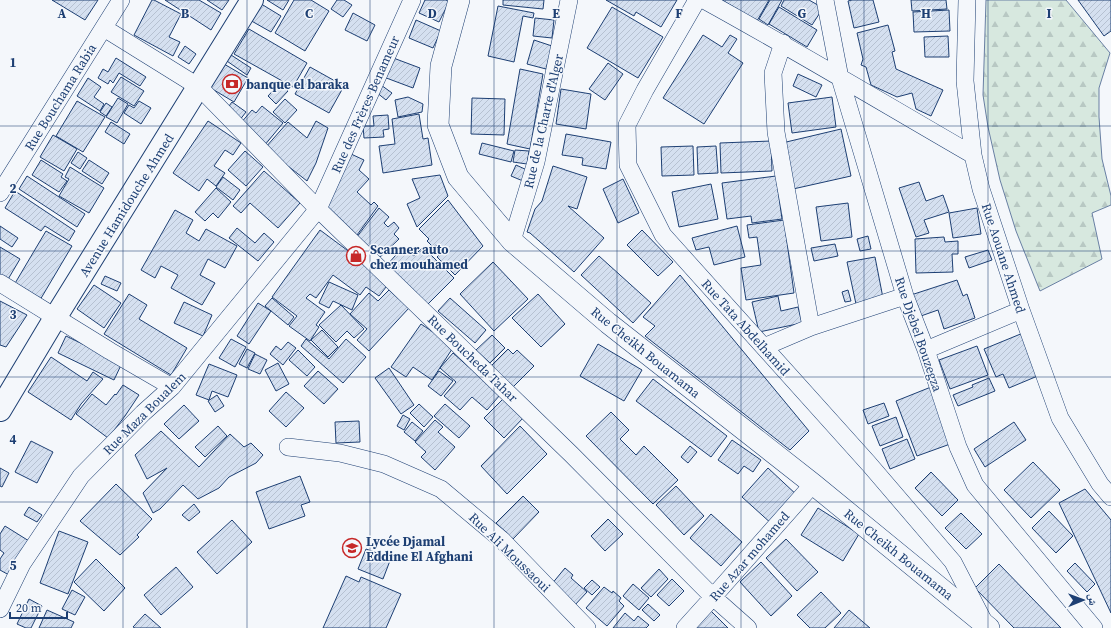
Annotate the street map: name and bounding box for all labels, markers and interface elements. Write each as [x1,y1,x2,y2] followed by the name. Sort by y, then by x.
[58,5,67,22] text: A
[181,5,190,22] text: B
[305,5,313,22] text: C
[427,5,437,22] text: D
[552,5,560,22] text: E
[675,5,683,22] text: F
[798,5,807,22] text: G
[921,5,931,22] text: H
[1046,5,1052,22] text: I
[327,32,404,176] street label: Rue des Frères Benameur
[21,40,100,154] street label: Rue Bouchama Rabia
[520,52,567,190] street label: Rue de la Charte d'Alger
[9,54,17,71] text: 1
[221,73,243,95] bank icon: banque el baraka
[246,76,349,93] place label: banque el baraka
[75,130,178,280] street label: Avenue Hamidouche Ahmed
[9,180,17,197] text: 2
[978,201,1030,316] street label: Rue Aouane Ahmed
[370,241,468,273] place label: Scanner auto chez mouhamed
[345,245,367,267] shop icon: Scanner auto chez mouhamed
[891,275,946,394] street label: Rue Djebel Bouzegza
[698,276,794,380] street label: Rue Tata Abdelhamid
[588,303,704,402] street label: Rue Cheikh Bouamama
[9,306,17,323] text: 3
[424,311,522,406] street label: Rue Boucheda Tahar
[99,368,190,458] street label: Rue Maza Boualem
[9,431,17,448] text: 4
[841,505,957,604] street label: Rue Cheikh Bouamama
[706,507,794,605] street label: Rue Azar mohamed
[465,509,554,596] street label: Rue Ali Moussaoui
[366,533,473,565] place label: Lycée Djamal Eddine El Afghani
[341,537,363,559] school or university icon: Lycée Djamal Eddine El Afghani
[9,557,17,574] text: 5
[1063,580,1103,620] north arrow
[10,594,67,620] scale bar
[1085,594,1100,606] text: ش
[16,600,42,616] text: 20 m

